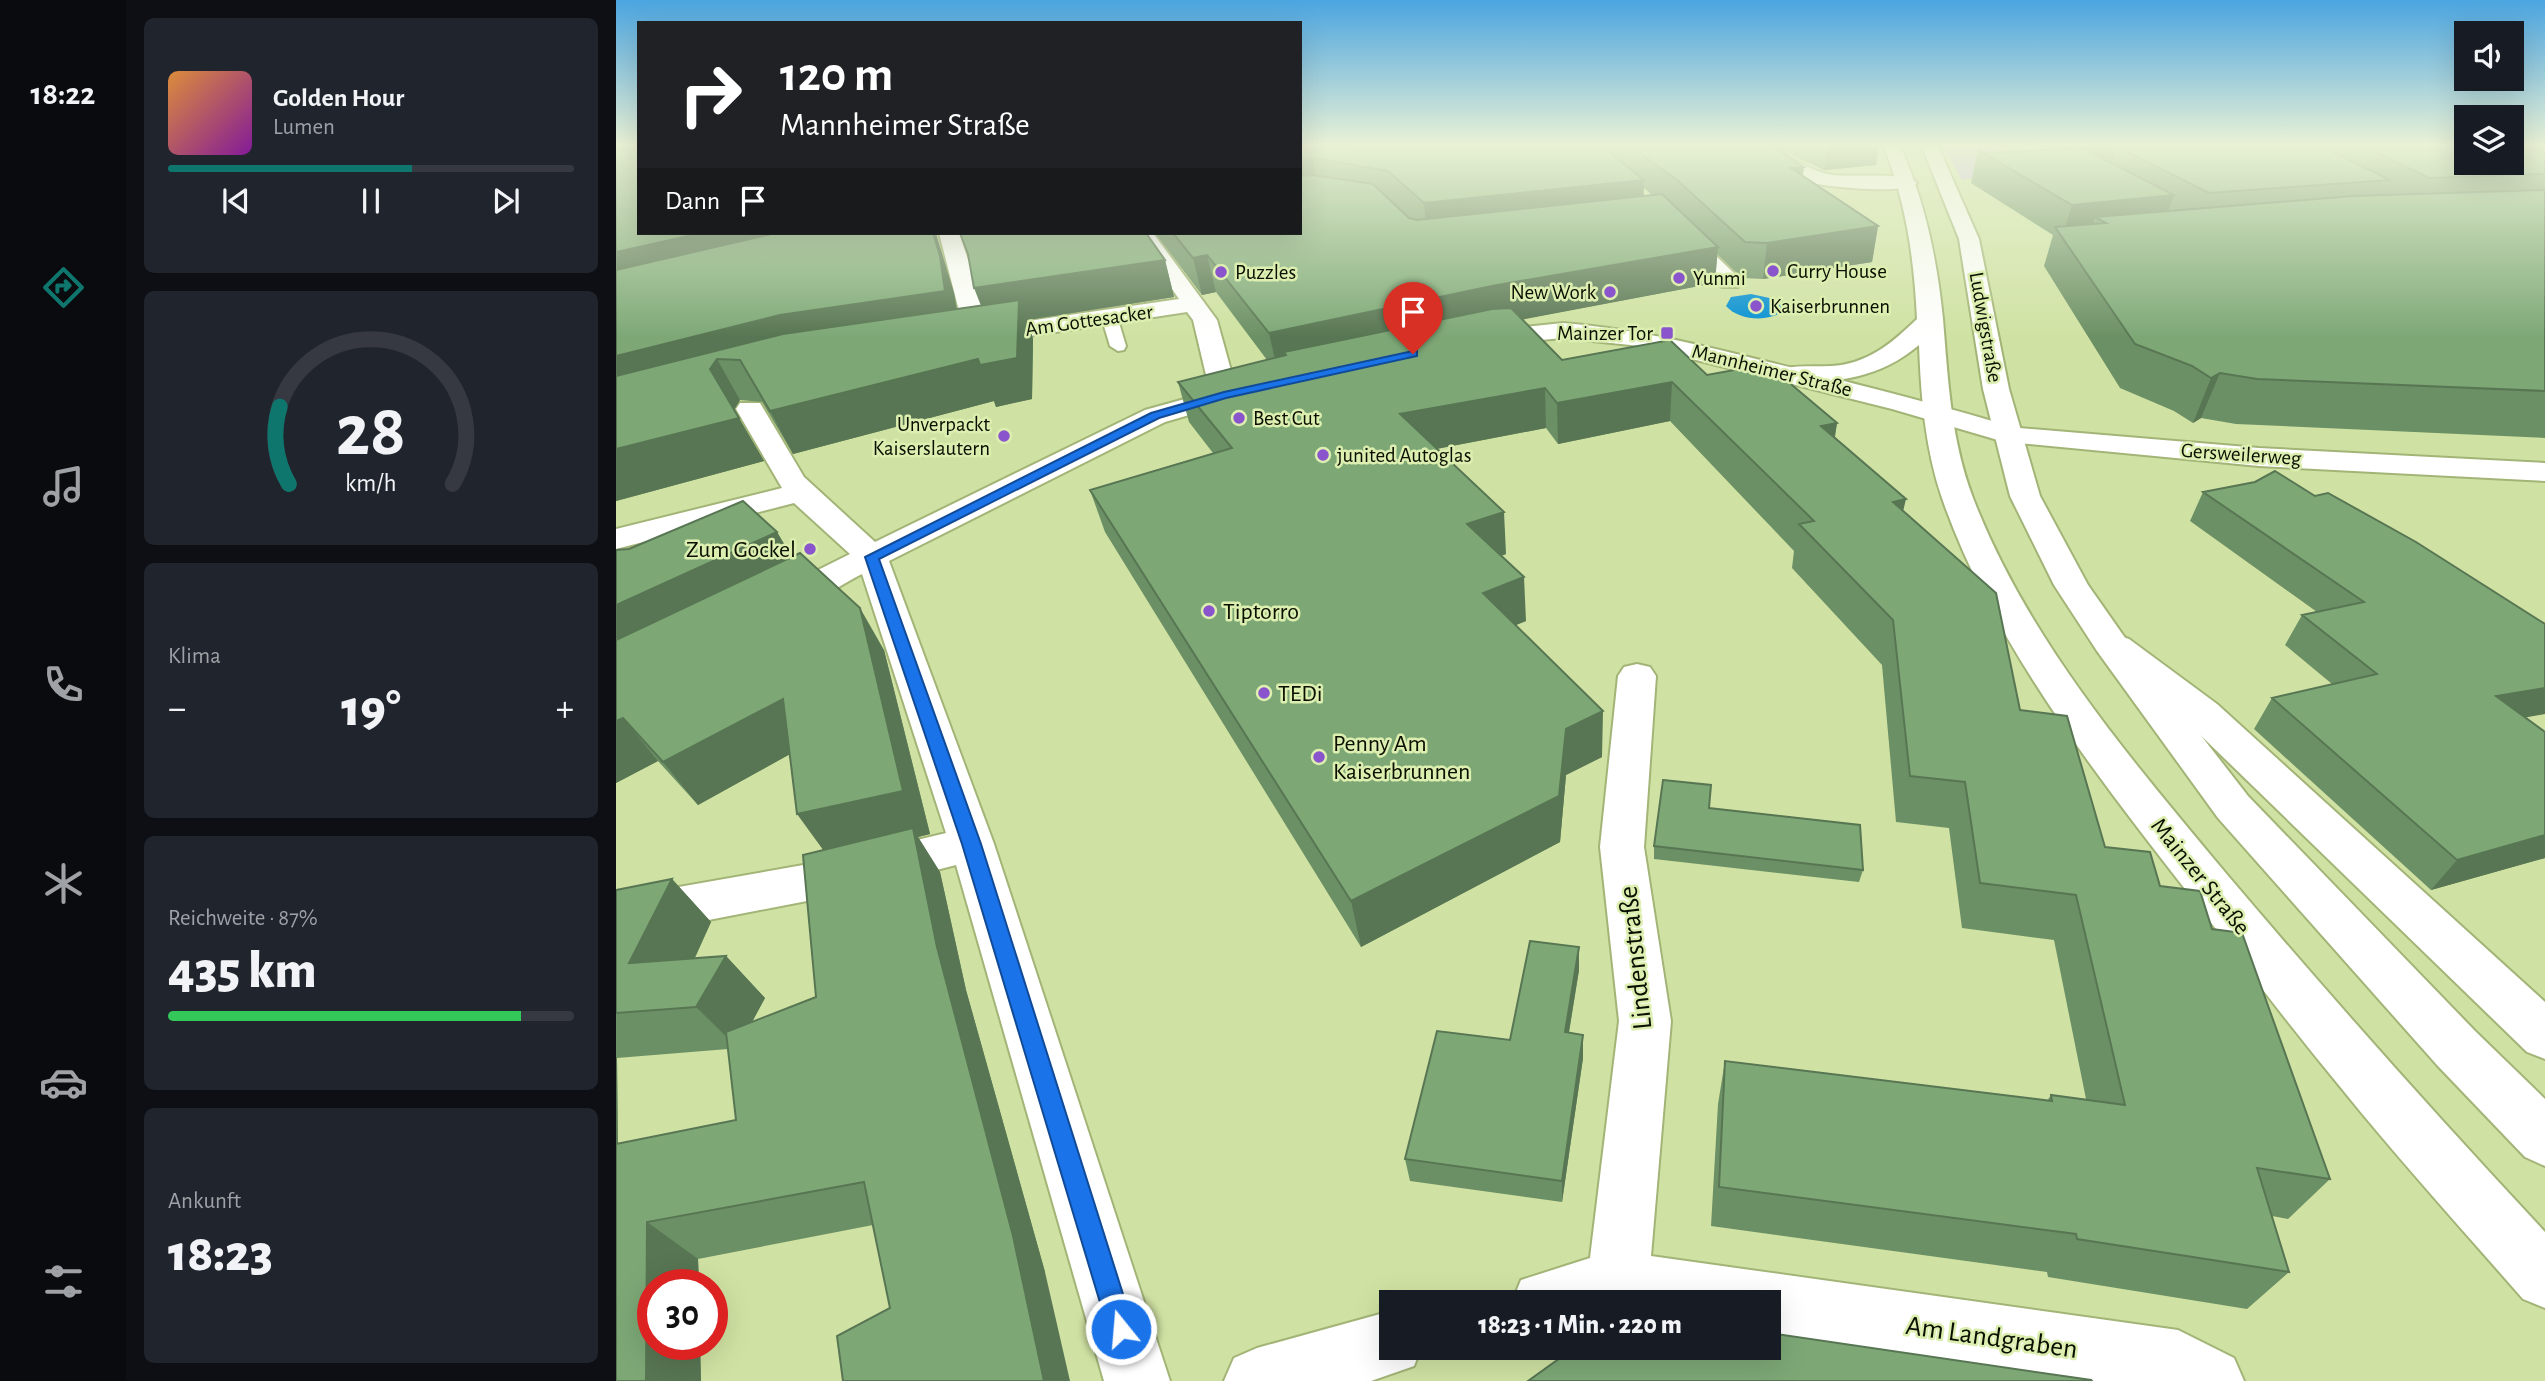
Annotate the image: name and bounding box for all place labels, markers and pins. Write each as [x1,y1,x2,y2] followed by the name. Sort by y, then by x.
[1787,261,1887,282] place label: Curry House
[1235,262,1296,283] place label: Puzzles
[1765,263,1781,279] marker: Curry House
[1213,264,1229,280] marker: Puzzles
[1693,268,1746,289] place label: Yunmi
[1671,270,1687,286] marker: Yunmi
[1383,282,1443,354] pin
[1510,282,1596,303] place label: New Work
[1602,284,1618,300] marker: New Work
[1770,296,1890,317] place label: Kaiserbrunnen
[1748,298,1764,314] marker: Kaiserbrunnen
[1557,323,1653,344] place label: Mainzer Tor
[1659,325,1675,341] marker: Mainzer Tor
[1253,408,1320,429] place label: Best Cut
[1231,410,1247,426] marker: Best Cut
[873,414,990,459] place label: Unverpackt Kaiserslautern
[996,428,1012,444] marker: Unverpackt Kaiserslautern
[1337,445,1471,466] place label: junited Autoglas
[1315,447,1331,463] marker: junited Autoglas
[686,538,796,562] place label: Zum Gockel
[802,541,818,557] marker: Zum Gockel
[1223,600,1299,624] place label: Tiptorro
[1201,603,1217,619] marker: Tiptorro
[1278,682,1323,706] place label: TEDi
[1256,685,1272,701] marker: TEDi
[1333,732,1470,784] place label: Penny Am Kaiserbrunnen
[1311,749,1327,765] marker: Penny Am Kaiserbrunnen

